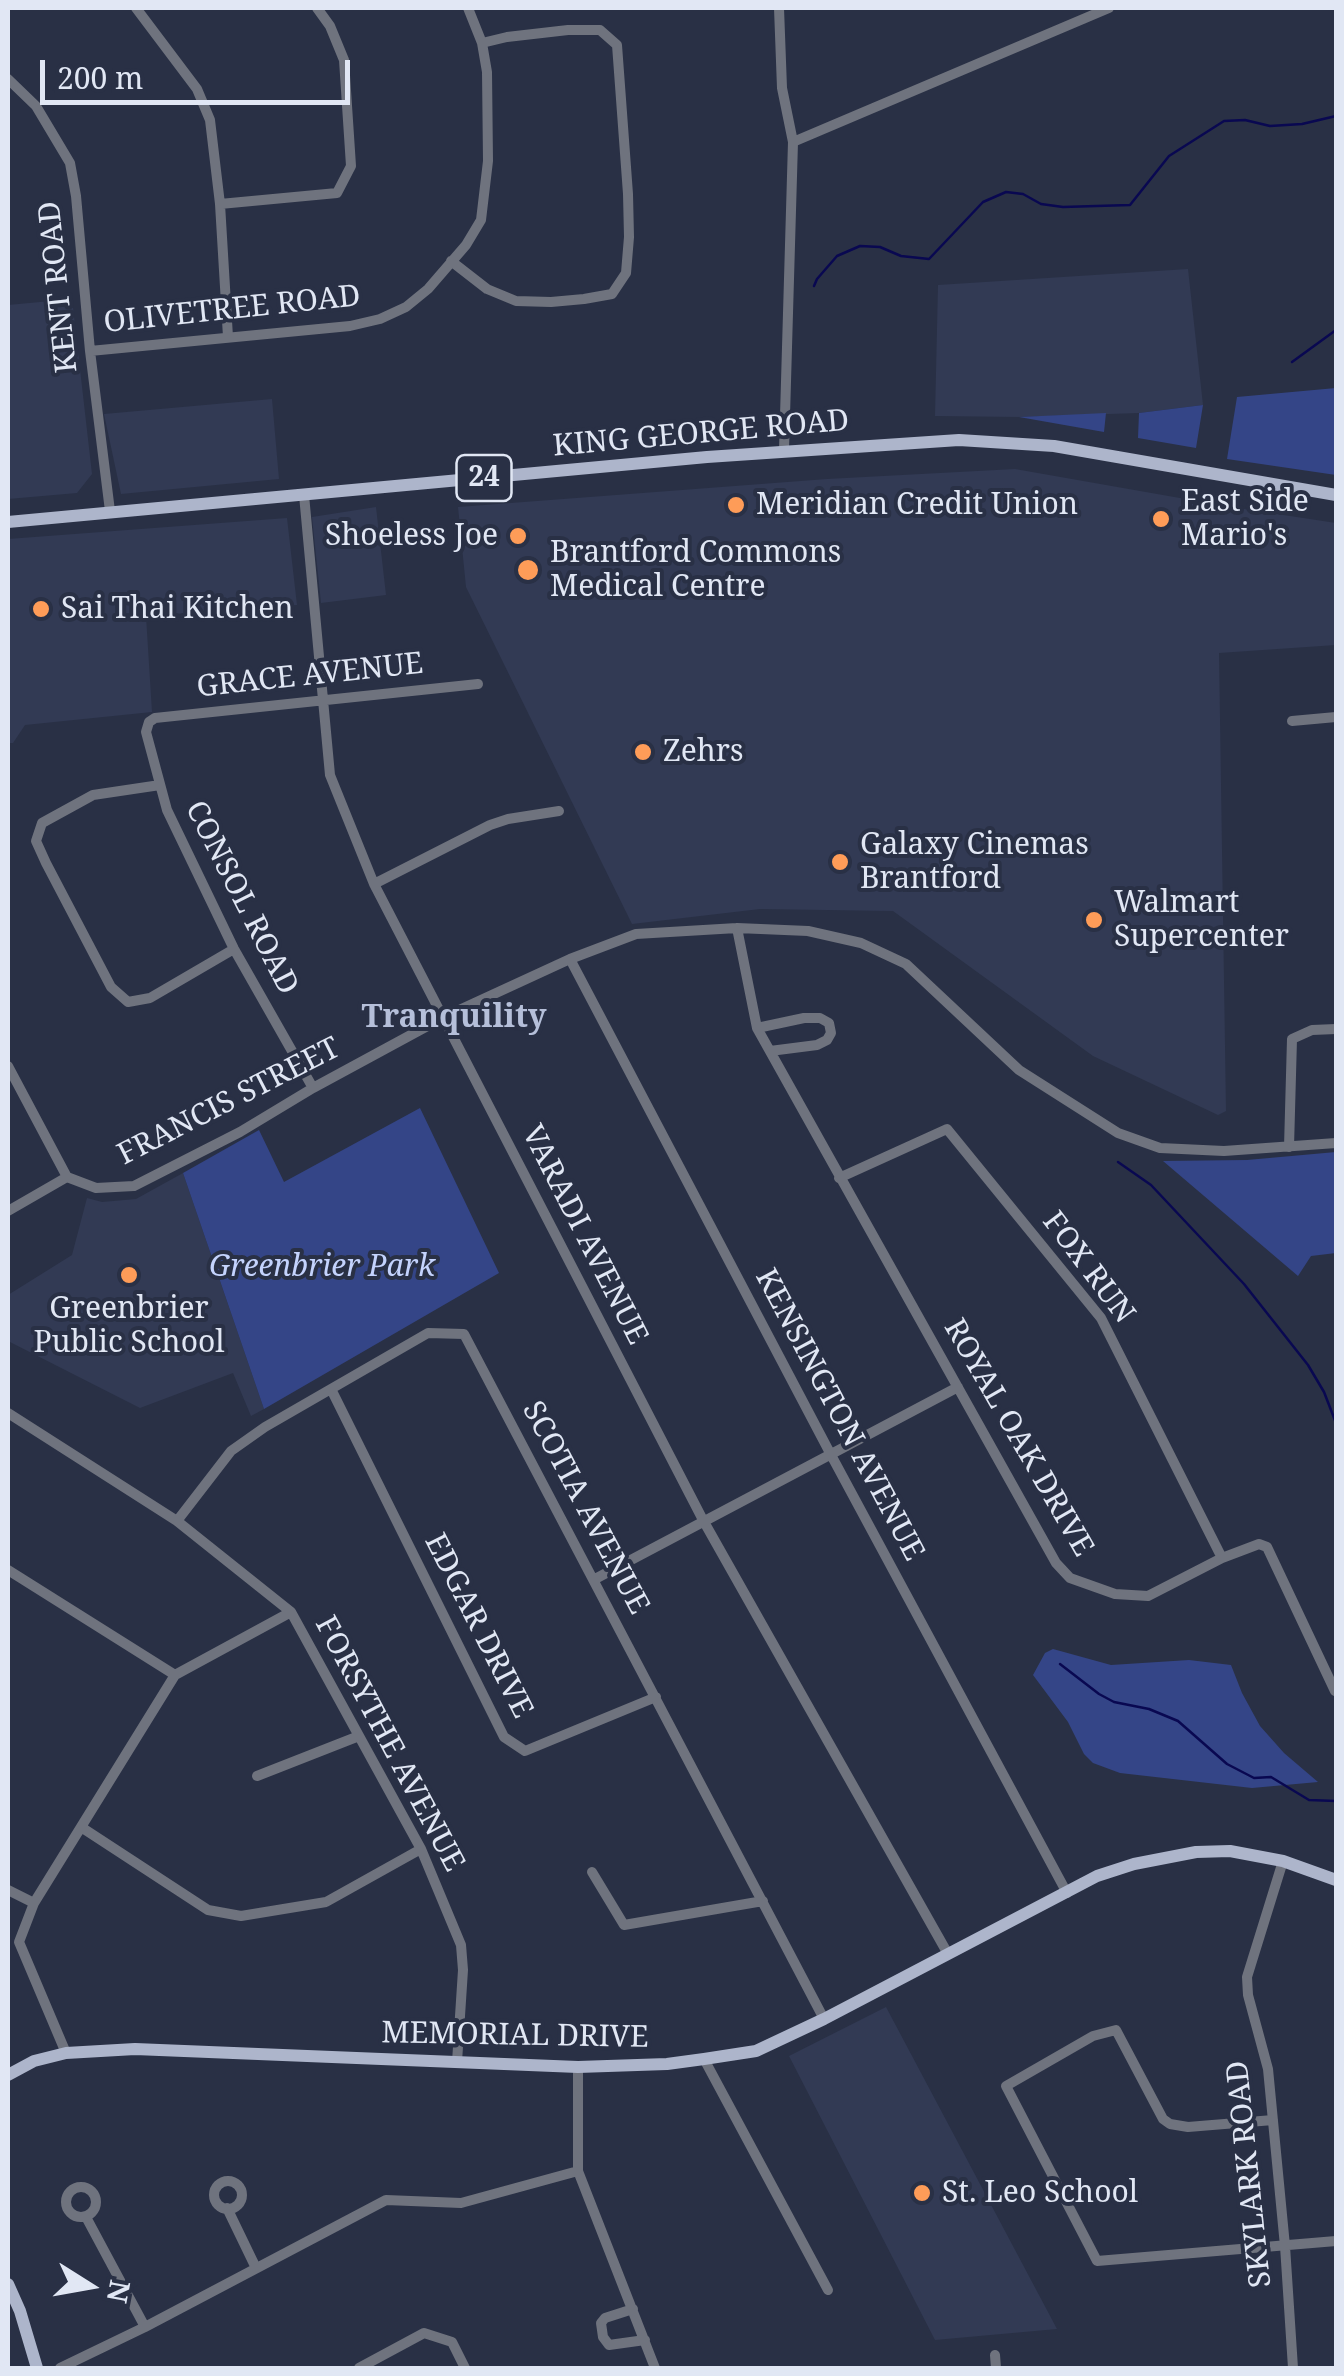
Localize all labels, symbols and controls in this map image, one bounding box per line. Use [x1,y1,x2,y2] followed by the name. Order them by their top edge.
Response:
[45,40,355,102] scale bar
[57,57,143,98] text: 200 m
[32,199,86,375] street label: KENT ROAD
[102,279,362,341] street label: OLIVETREE ROAD
[551,403,851,465] street label: KING GEORGE ROAD
[456,455,512,501] road number: 24
[1181,484,1309,554] place label: East Side Mario's
[756,487,1078,523] place label: Meridian Credit Union
[725,494,747,516] marker: Meridian Credit Union
[1150,508,1172,530] marker: East Side Mario's
[325,518,498,554] place label: Shoeless Joe
[507,525,529,547] marker: Shoeless Joe
[550,535,841,606] place label: Brantford Commons Medical Centre
[515,557,541,583] marker: Brantford Commons Medical Centre
[61,591,294,627] place label: Sai Thai Kitchen
[30,598,52,620] marker: Sai Thai Kitchen
[195,646,425,706] street label: GRACE AVENUE
[663,734,744,770] place label: Zehrs
[632,741,654,763] marker: Zehrs
[177,795,305,1001] street label: CONSOL ROAD
[860,827,1089,898] place label: Galaxy Cinemas Brantford
[829,851,851,873] marker: Galaxy Cinemas Brantford
[1114,885,1289,956] place label: Walmart Supercenter
[1083,909,1105,931] marker: Walmart Supercenter
[362,999,546,1037] district label: Tranquility
[112,1030,346,1174] street label: FRANCIS STREET
[513,1119,655,1351] street label: VARADI AVENUE
[1034,1205,1142,1331] street label: FOX RUN
[209,1249,435,1285] park label: Greenbrier Park
[747,1263,931,1567] street label: KENSINGTON AVENUE
[118,1264,140,1286] marker: Greenbrier Public School
[33,1291,225,1362] place label: Greenbrier Public School
[935,1313,1101,1563] street label: ROYAL OAK DRIVE
[514,1396,656,1620] street label: SCOTIA AVENUE
[416,1528,540,1724] street label: EDGAR DRIVE
[307,1610,471,1878] street label: FORSYTHE AVENUE
[381,2016,649,2056] street label: MEMORIAL DRIVE
[1220,2059,1280,2289] street label: SKYLARK ROAD
[942,2175,1138,2211] place label: St. Leo School
[911,2182,933,2204] marker: St. Leo School
[40,2236,140,2336] north arrow
[99,2277,140,2306] text: N

